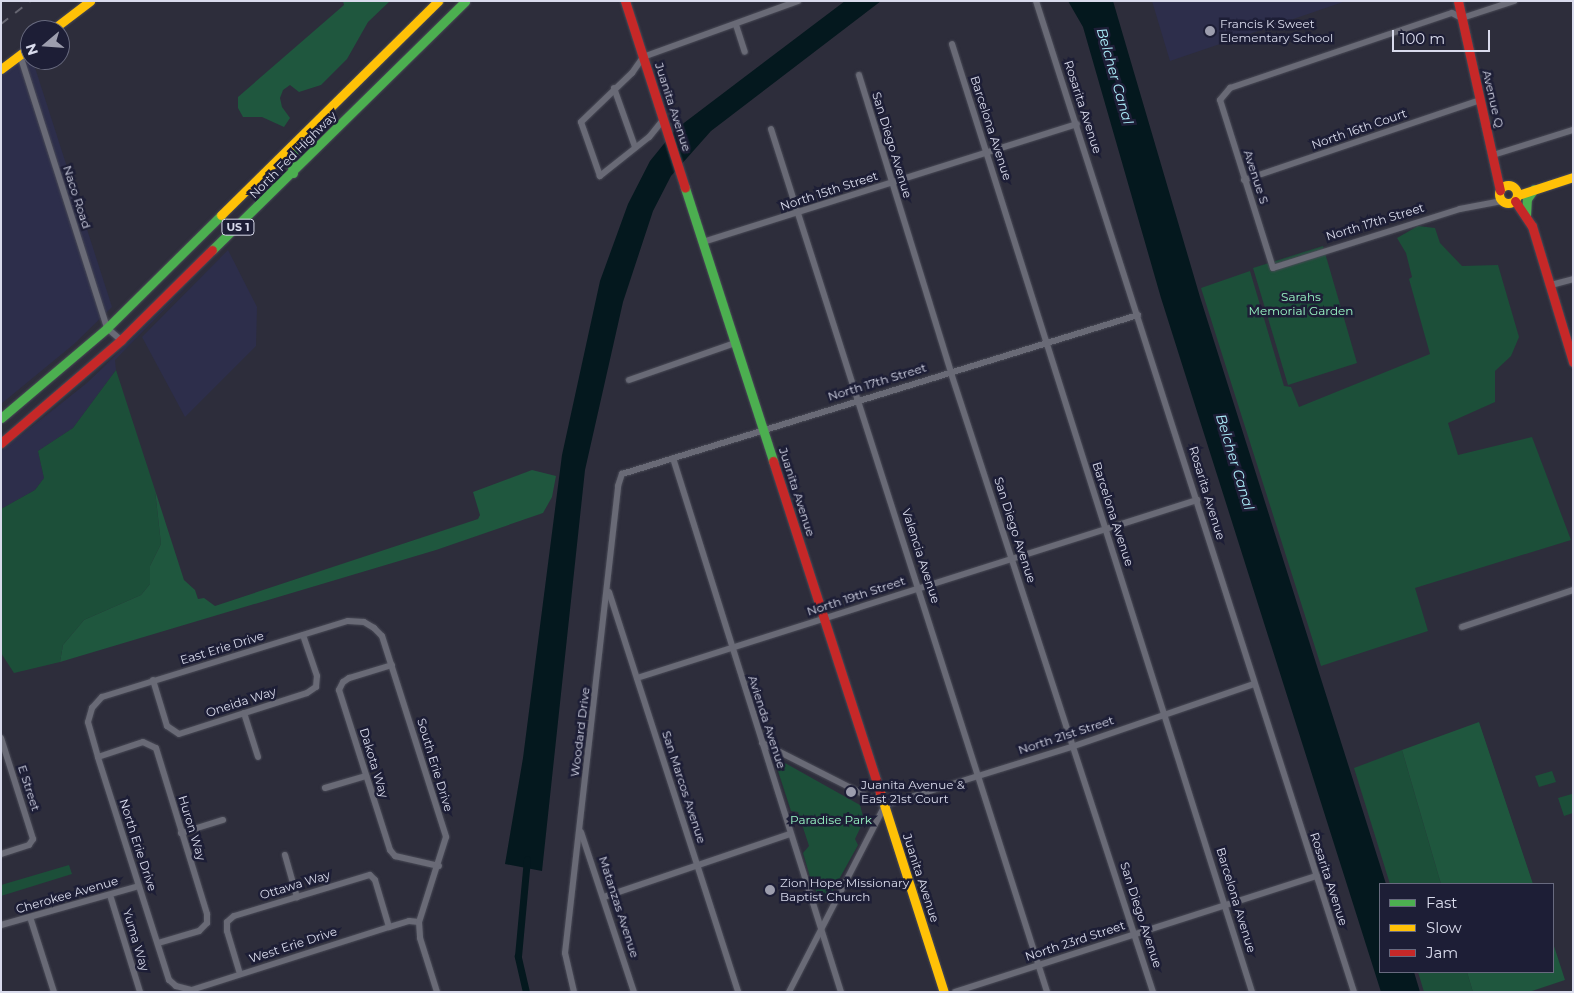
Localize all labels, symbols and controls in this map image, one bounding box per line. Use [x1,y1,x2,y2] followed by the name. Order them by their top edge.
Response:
[1220,17,1333,45] place label: Francis K Sweet Elementary School
[20,20,70,70] north arrow
[1394,20,1492,52] scale bar
[1204,25,1216,37] marker: Francis K Sweet Elementary School
[1093,26,1137,126] water label: Belcher Canal
[1400,29,1445,48] text: 100 m
[21,41,42,57] text: N
[1061,59,1105,155] street label: Rosarita Avenue
[652,61,694,153] street label: Juanita Avenue
[1479,69,1507,129] street label: Avenue Q
[967,74,1015,182] street label: Barcelona Avenue
[869,90,915,200] street label: San Diego Avenue
[1309,106,1409,152] street label: North 16th Court
[246,108,340,202] street label: North Fed Highway
[1241,148,1271,206] street label: Avenue S
[60,164,94,230] street label: Naco Road
[778,168,880,214] street label: North 15th Street
[1324,200,1426,244] street label: North 17th Street
[220,218,256,236] road number: US 1
[1249,290,1353,318] park label: Sarahs Memorial Garden
[826,360,928,404] street label: North 17th Street
[1212,412,1258,512] water label: Belcher Canal
[1186,444,1228,542] street label: Rosarita Avenue
[776,446,818,538] street label: Juanita Avenue
[1089,460,1137,568] street label: Barcelona Avenue
[991,475,1039,585] street label: San Diego Avenue
[899,507,943,605] street label: Valencia Avenue
[805,573,907,619] street label: North 19th Street
[178,628,266,668] street label: East Erie Drive
[745,674,789,770] street label: Avienda Avenue
[204,684,278,720] street label: Oneida Way
[567,686,593,778] street label: Woodard Drive
[1016,713,1116,757] street label: North 21st Street
[414,717,456,813] street label: South Erie Drive
[357,726,391,800] street label: Dakota Way
[659,729,709,845] street label: San Marcos Avenue
[15,763,43,813] street label: E Street
[861,778,965,806] place label: Juanita Avenue & East 21st Court
[845,786,857,798] marker: Juanita Avenue & East 21st Court
[175,794,209,862] street label: Huron Way
[116,797,160,893] street label: North Erie Drive
[790,813,872,827] park label: Paradise Park
[1307,831,1351,927] street label: Rosarita Avenue
[900,832,942,924] street label: Juanita Avenue
[1213,846,1259,954] street label: Barcelona Avenue
[596,854,642,960] street label: Matanzas Avenue
[1117,860,1165,970] street label: San Diego Avenue
[258,867,332,903] street label: Ottawa Way
[14,873,120,917] street label: Cherokee Avenue
[780,876,909,904] place label: Zion Hope Missionary Baptist Church
[1379,883,1554,973] legend
[764,884,776,896] marker: Zion Hope Missionary Baptist Church
[1426,893,1457,912] text: Fast
[120,907,152,973] street label: Yuma Way
[1023,918,1127,964] street label: North 23rd Street
[1426,918,1462,937] text: Slow
[247,924,339,966] street label: West Erie Drive
[1426,943,1458,962] text: Jam

